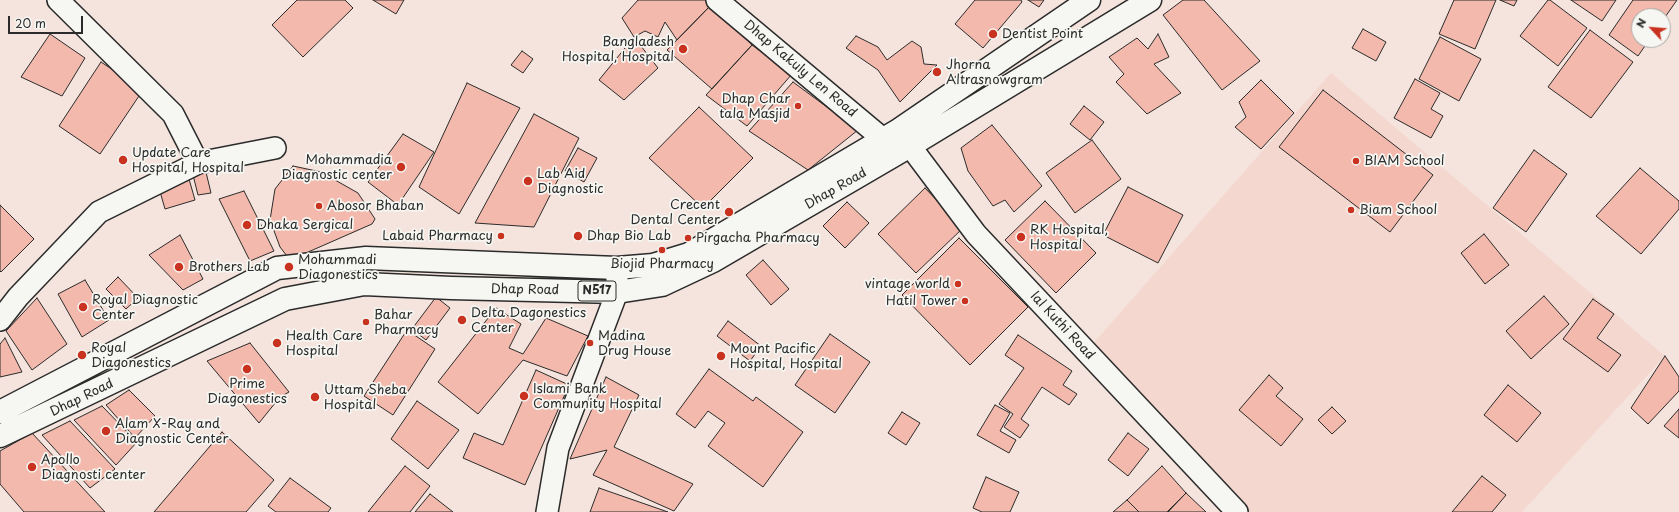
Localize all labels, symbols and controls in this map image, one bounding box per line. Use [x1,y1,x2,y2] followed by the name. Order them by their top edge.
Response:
[10,8,85,34] scale bar
[1631,8,1671,48] north arrow
[15,14,46,32] text: 20 m
[1631,15,1650,31] text: N
[740,17,860,121] street label: Dhap Kakuly Len Road
[1002,26,1083,42] place label: Dentist Point
[987,28,999,40] marker: Dentist Point
[562,34,674,65] place label: Bangladesh Hospital, Hospital
[677,43,689,55] marker: Bangladesh Hospital, Hospital
[946,57,1043,88] place label: Jhorna Altrasnowgram
[931,66,943,78] marker: Jhorna Altrasnowgram
[719,91,790,122] place label: Dhap Char tala Masjid
[793,101,803,111] marker: Dhap Char tala Masjid
[132,145,244,176] place label: Update Care Hospital, Hospital
[281,152,392,183] place label: Mohammadia Diagnostic center
[1364,153,1445,169] place label: BIAM School
[117,154,129,166] marker: Update Care Hospital, Hospital
[1351,156,1361,166] marker: BIAM School
[395,161,407,173] marker: Mohammadia Diagnostic center
[802,165,870,213] street label: Dhap Road
[537,166,603,197] place label: Lab Aid Diagnostic
[522,175,534,187] marker: Lab Aid Diagnostic
[631,197,720,228] place label: Crecent Dental Center
[327,198,424,214] place label: Abosor Bhaban
[314,201,324,211] marker: Abosor Bhaban
[1359,202,1437,218] place label: Biam School
[1346,205,1356,215] marker: Biam School
[723,206,735,218] marker: Crecent Dental Center
[256,217,353,233] place label: Dhaka Sergical
[241,219,253,231] marker: Dhaka Sergical
[1030,222,1108,253] place label: RK Hospital, Hospital
[382,228,493,244] place label: Labaid Pharmacy
[587,228,671,244] place label: Dhap Bio Lab
[572,230,584,242] marker: Dhap Bio Lab
[696,230,820,246] place label: Pirgacha Pharmacy
[496,231,506,241] marker: Labaid Pharmacy
[1015,231,1027,243] marker: RK Hospital, Hospital
[683,233,693,243] marker: Pirgacha Pharmacy
[657,245,667,255] marker: Biojid Pharmacy
[298,252,378,283] place label: Mohammadi Diagonestics
[610,256,714,272] place label: Biojid Pharmacy
[188,259,270,275] place label: Brothers Lab
[173,261,185,273] marker: Brothers Lab
[283,261,295,273] marker: Mohammadi Diagonestics
[865,276,950,292] place label: vintage world
[953,279,963,289] marker: vintage world
[578,281,616,301] road number: N517
[491,282,559,298] street label: Dhap Road
[1027,289,1097,363] street label: lal Kuthi Road
[92,292,198,323] place label: Royal Diagnostic Center
[886,293,957,309] place label: Hatil Tower
[960,296,970,306] marker: Hatil Tower
[77,301,89,313] marker: Royal Diagnostic Center
[471,305,586,336] place label: Delta Dagonestics Center
[374,307,439,338] place label: Bahar Pharmacy
[456,314,468,326] marker: Delta Dagonestics Center
[361,317,371,327] marker: Bahar Pharmacy
[286,328,363,359] place label: Health Care Hospital
[598,328,671,359] place label: Madina Drug House
[271,337,283,349] marker: Health Care Hospital
[585,338,595,348] marker: Madina Drug House
[91,340,171,371] place label: Royal Diagonestics
[730,341,842,372] place label: Mount Pacific Hospital, Hospital
[76,349,88,361] marker: Royal Diagonestics
[715,350,727,362] marker: Mount Pacific Hospital, Hospital
[241,363,253,375] marker: Prime Diagonestics
[48,376,116,420] street label: Dhap Road
[207,376,287,407] place label: Prime Diagonestics
[533,381,662,412] place label: Islami Bank Community Hospital
[324,382,407,413] place label: Uttam Sheba Hospital
[518,390,530,402] marker: Islami Bank Community Hospital
[309,391,321,403] marker: Uttam Sheba Hospital
[115,416,229,447] place label: Alam X-Ray and Diagnostic Center
[100,425,112,437] marker: Alam X-Ray and Diagnostic Center
[41,452,146,483] place label: Apollo Diagnosti center
[26,461,38,473] marker: Apollo Diagnosti center

